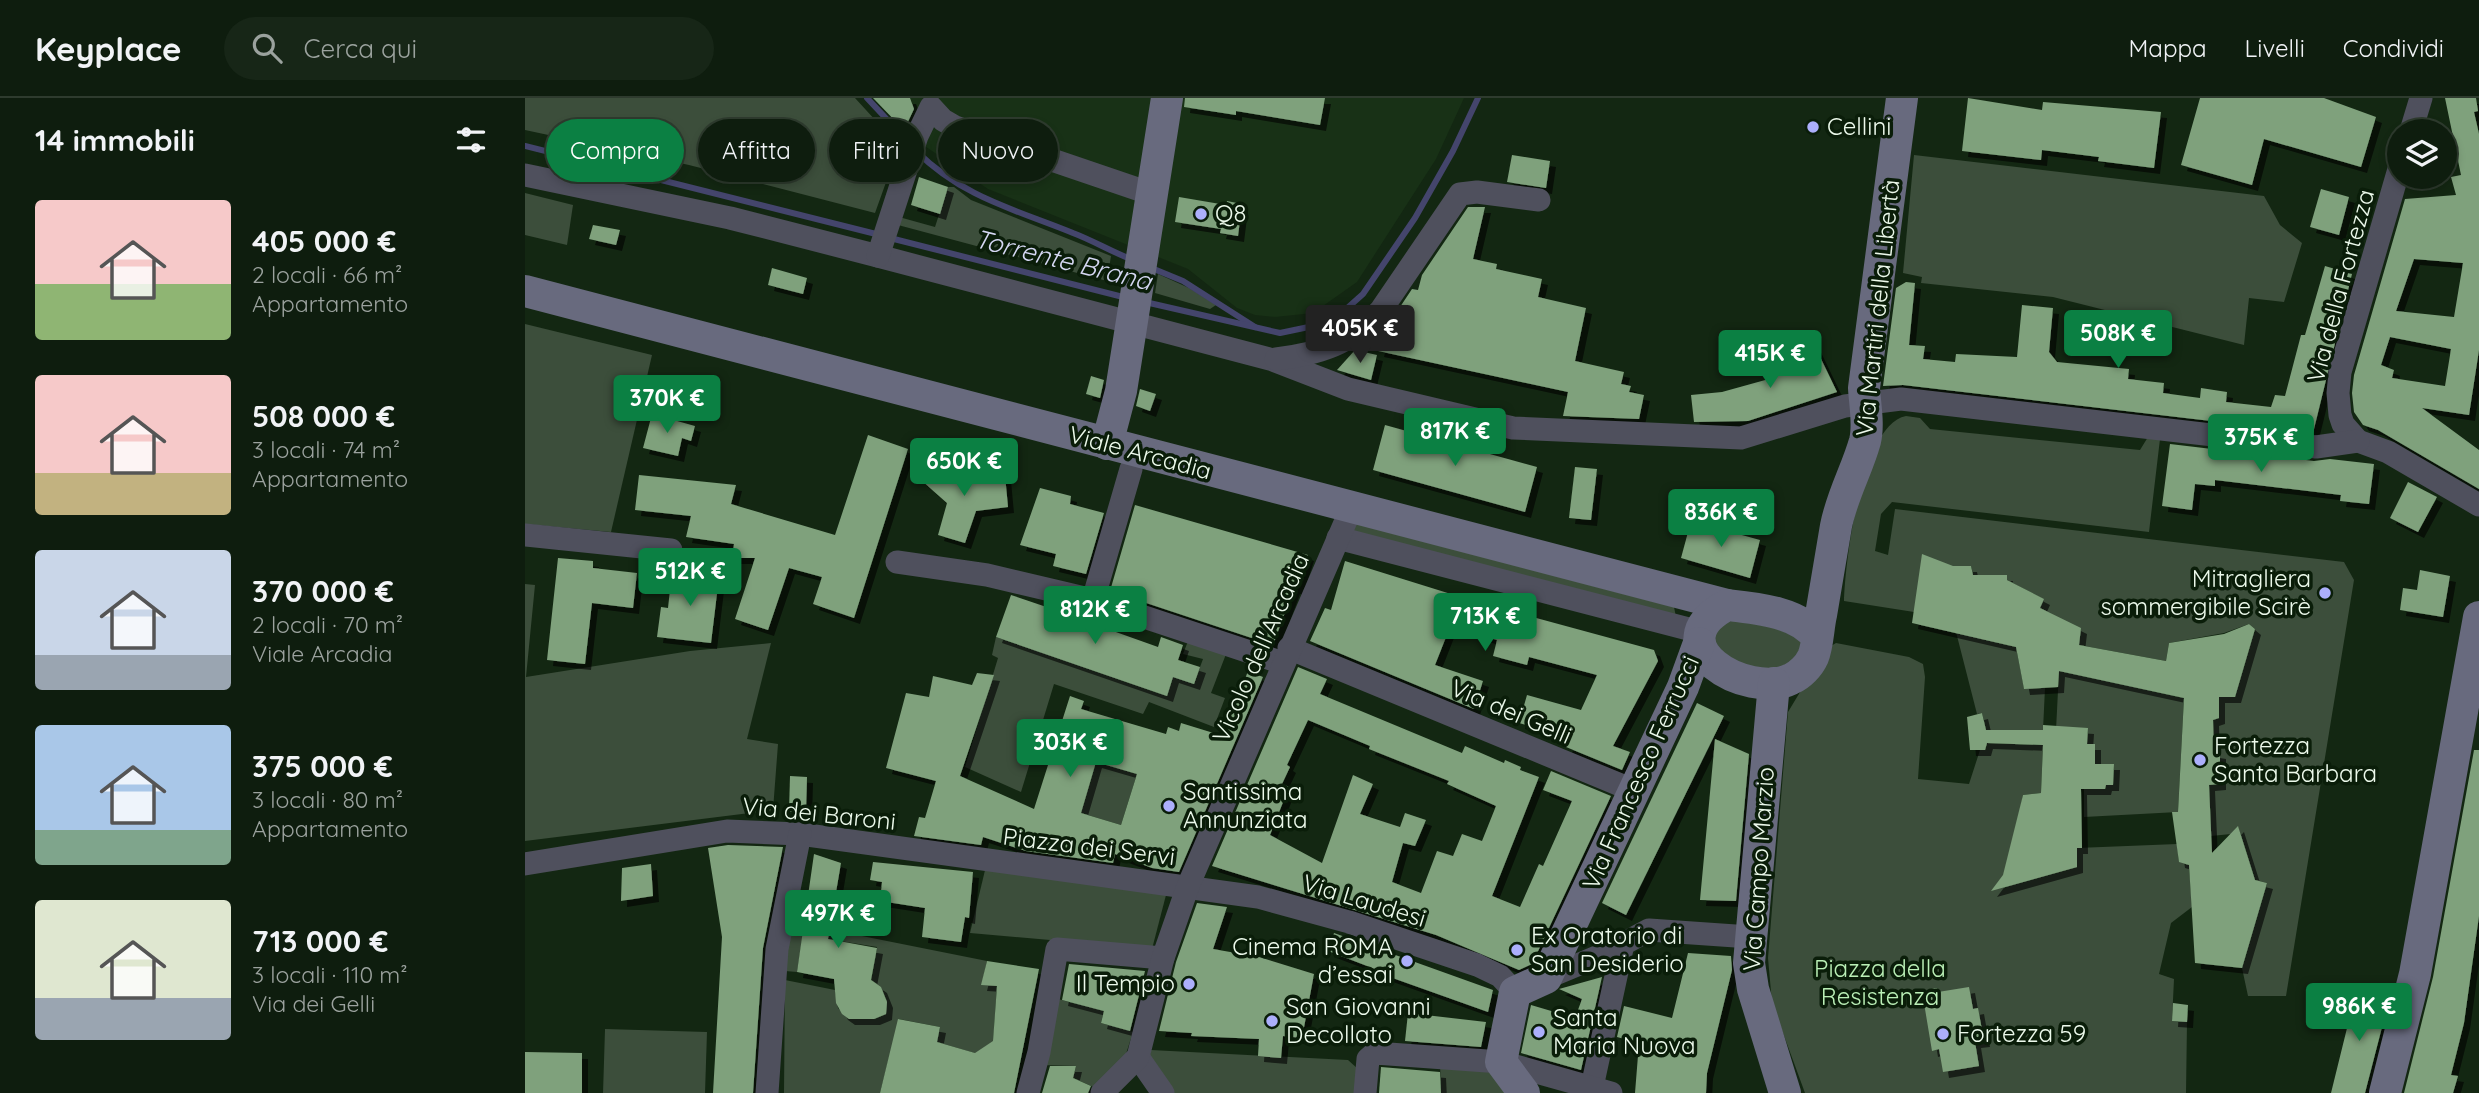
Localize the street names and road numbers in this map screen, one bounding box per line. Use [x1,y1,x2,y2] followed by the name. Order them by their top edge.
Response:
[1849,178,1905,438] street label: Via Martiri della Libertà
[2300,186,2380,385] street label: Via della Fortezza
[1066,419,1215,485] street label: Viale Arcadia
[1205,549,1315,747] street label: Vicolo dell'Arcadia
[1575,651,1705,894] street label: Via Francesco Ferrucci
[1446,672,1576,750] street label: Via dei Gelli
[1736,766,1780,972] street label: Via Campo Marzio
[741,790,897,836] street label: Via dei Baroni
[1001,821,1177,871] street label: Piazza dei Servi
[1299,867,1430,933] street label: Via Laudesi

